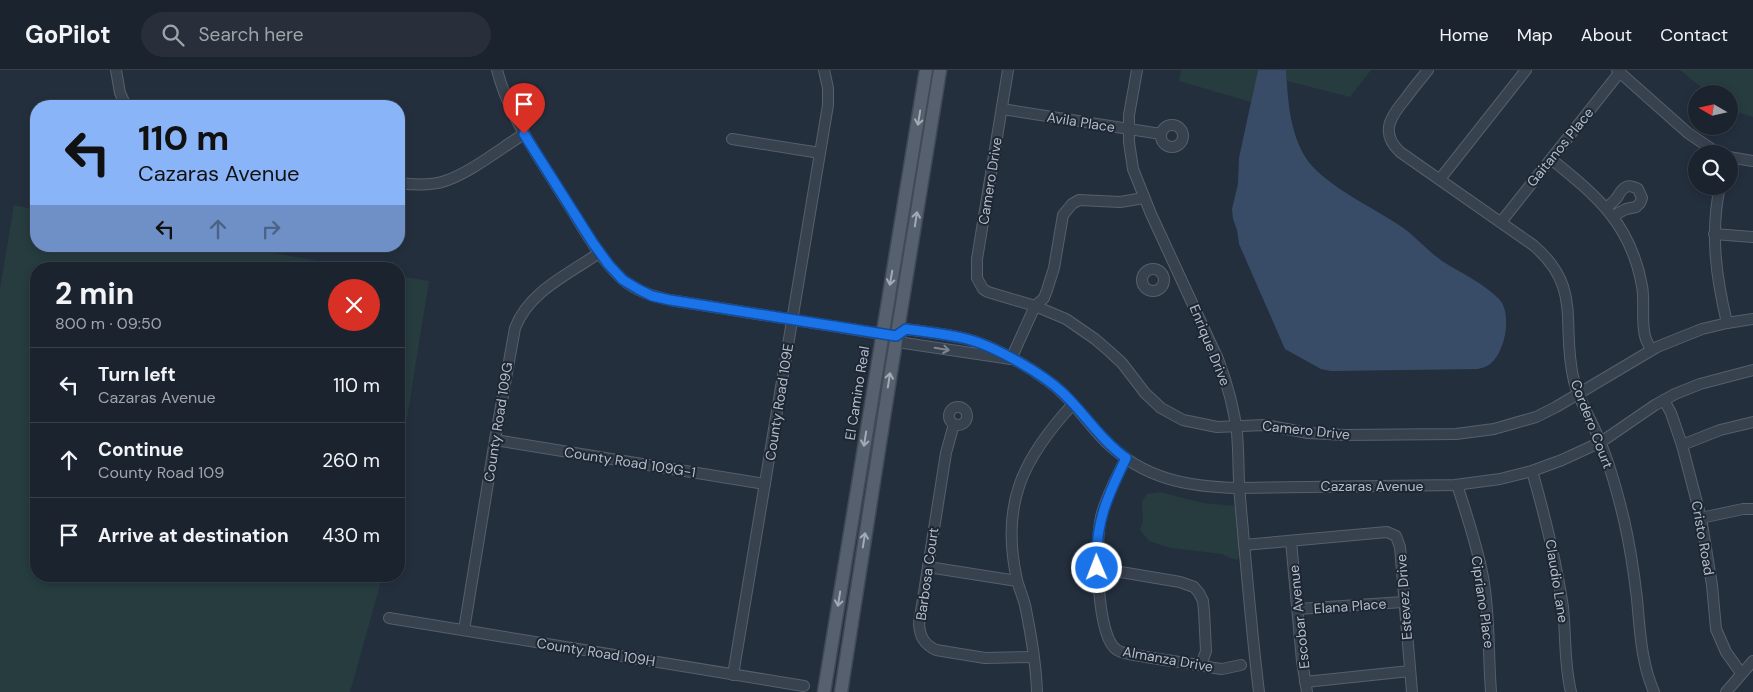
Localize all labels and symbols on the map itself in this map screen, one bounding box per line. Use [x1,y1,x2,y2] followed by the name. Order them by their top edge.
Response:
[503,83,545,134] pin
[1688,85,1738,135] north arrow
[1523,104,1597,190] street label: Gaitanos Place
[1046,108,1116,136] street label: Avila Place
[913,110,923,126] one-way arrow
[974,136,1006,226] street label: Camero Drive
[911,212,921,228] one-way arrow
[886,270,896,286] one-way arrow
[1186,302,1234,388] street label: Enrique Drive
[761,342,797,462] street label: County Road 109E
[934,344,950,354] one-way arrow
[841,345,873,441] street label: El Camino Real
[480,361,516,483] street label: County Road 109G
[885,372,895,388] one-way arrow
[1567,377,1617,471] street label: Cordero Court
[1261,416,1351,444] street label: Camero Drive
[860,430,870,446] one-way arrow
[563,443,697,481] street label: County Road 109G-1
[1321,477,1423,495] street label: Cazaras Avenue
[1688,499,1718,577] street label: Cristo Road
[912,526,942,622] street label: Barbosa Court
[860,532,870,548] one-way arrow
[1542,538,1572,624] street label: Claudio Lane
[1070,541,1122,593] position arrow
[1392,554,1416,640] street label: Estevez Drive
[1468,555,1498,649] street label: Cipriano Place
[1285,564,1313,670] street label: Escobar Avenue
[834,591,844,607] one-way arrow
[1313,594,1387,618] street label: Elana Place
[535,634,657,670] street label: County Road 109H
[1121,642,1215,676] street label: Almanza Drive

